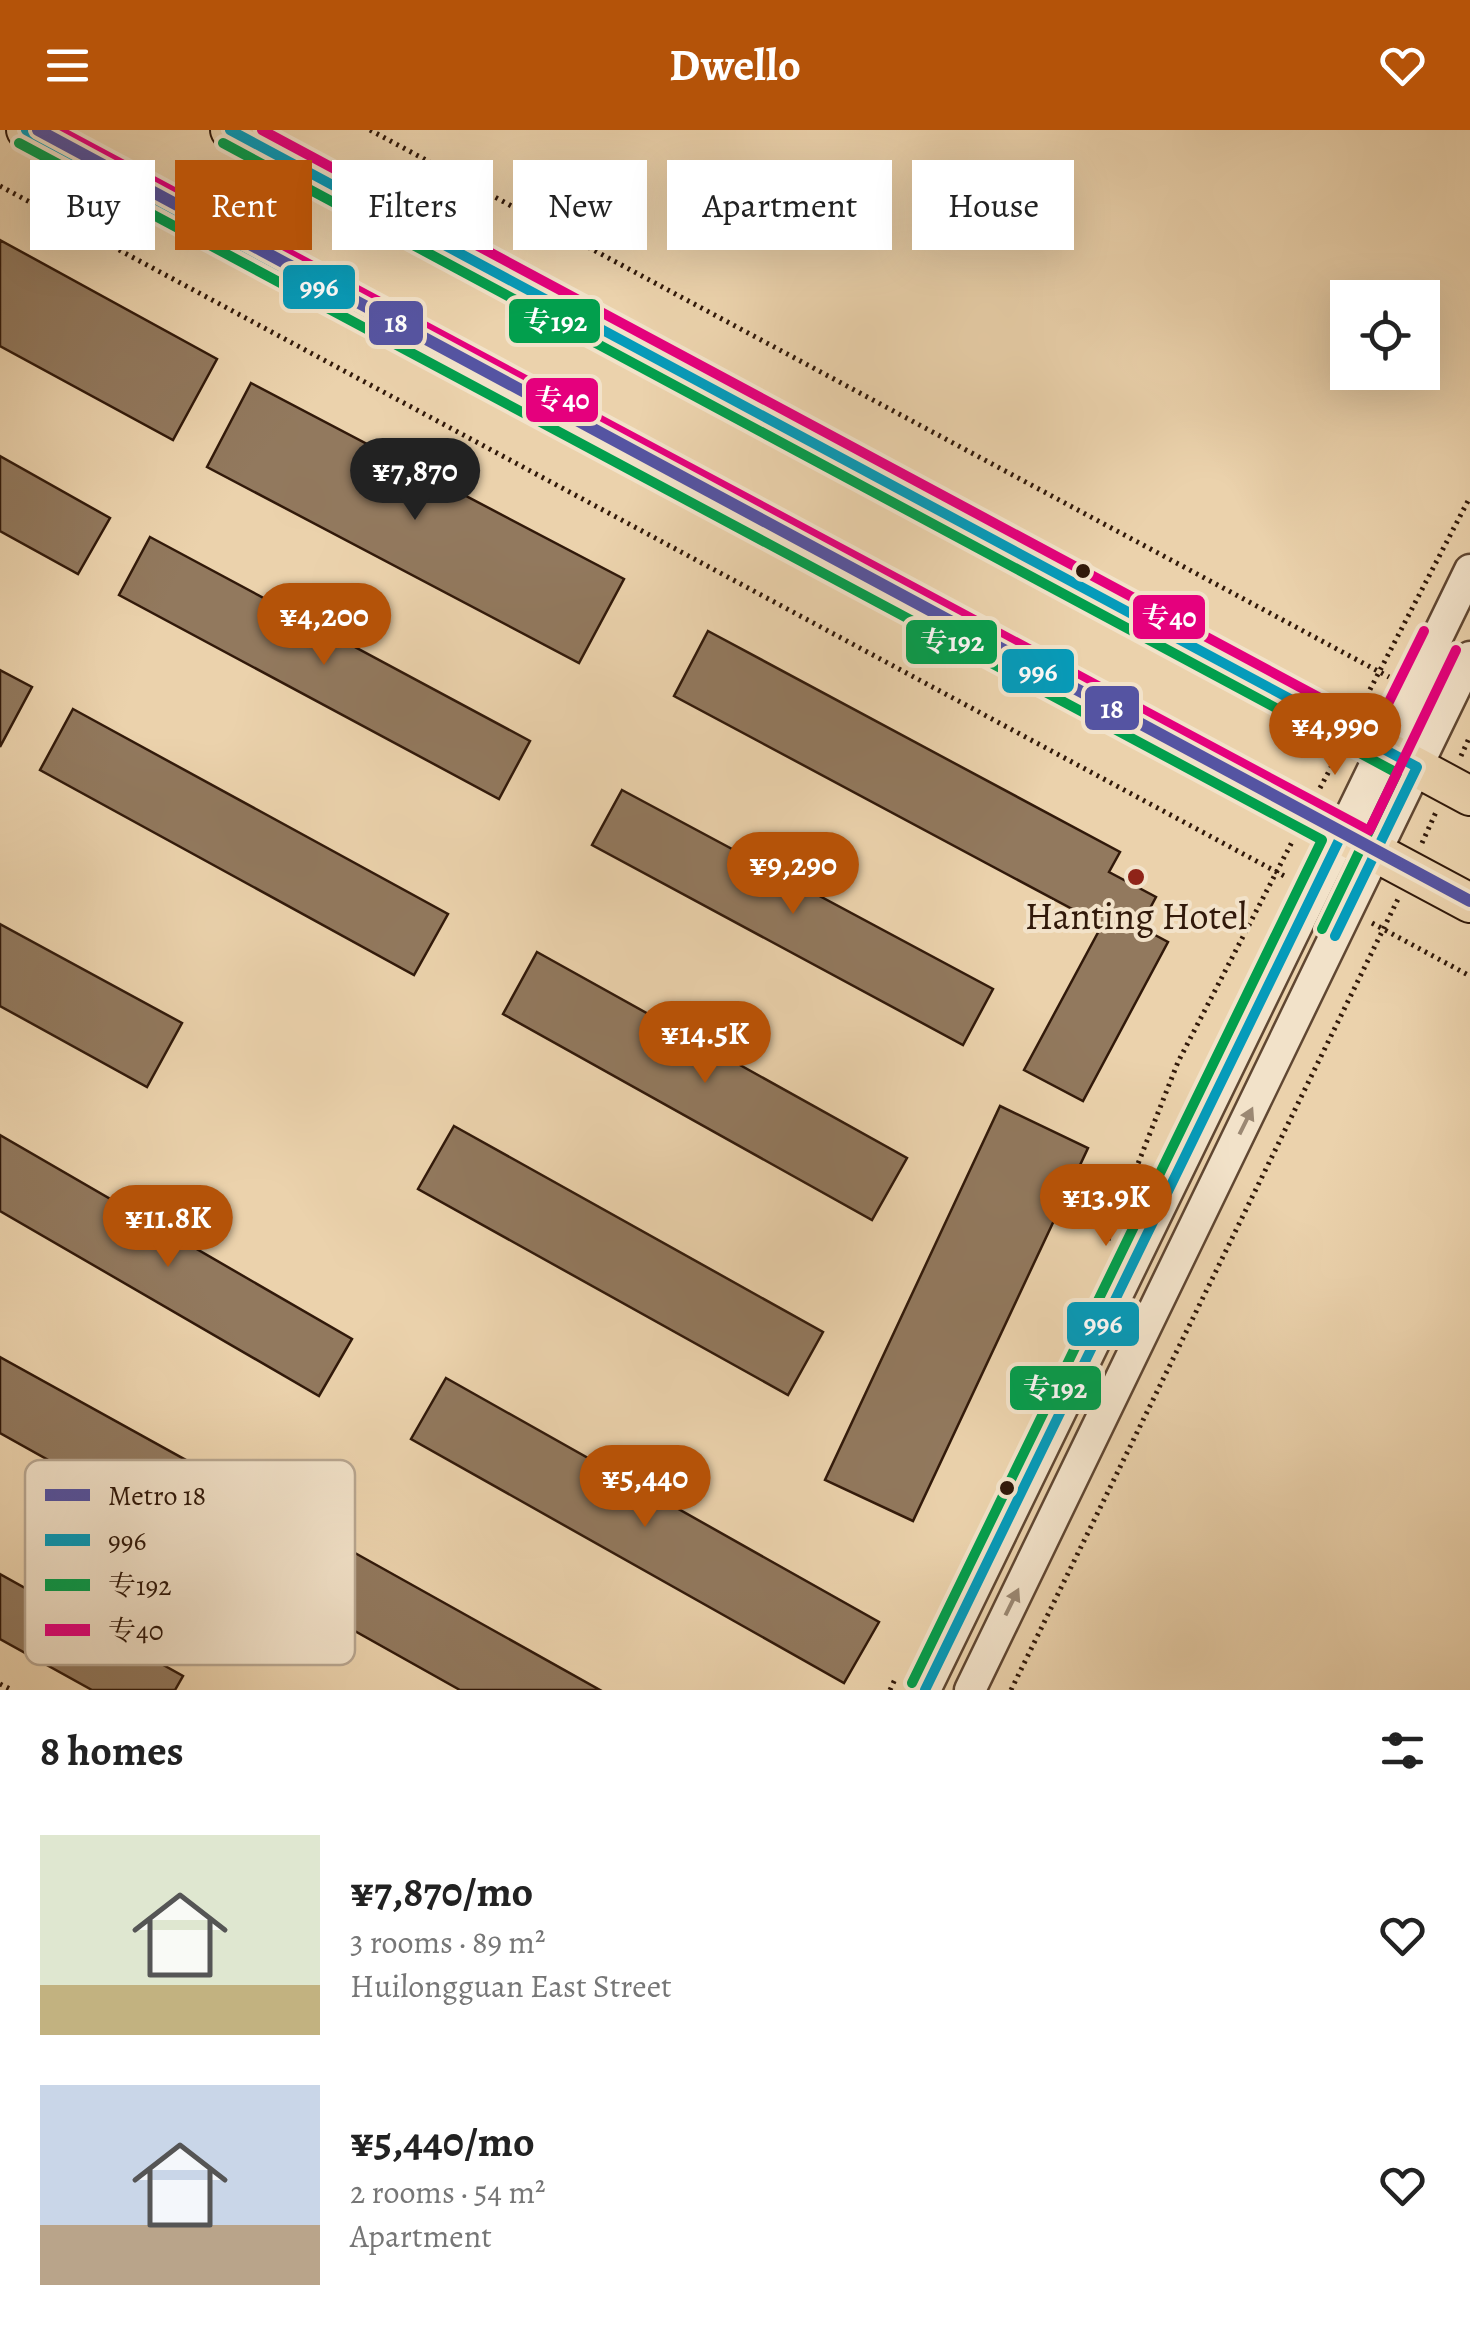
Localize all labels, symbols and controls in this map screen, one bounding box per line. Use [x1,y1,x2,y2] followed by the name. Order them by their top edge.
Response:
[669,34,801,96] text: Dwello
[40,38,95,93] icon: menu
[1375,38,1430,93] icon: heart
[30,160,155,250] chip: Buy
[175,160,312,250] chip: Rent
[332,160,493,250] chip: Filters
[513,160,647,250] chip: New
[667,160,892,250] chip: Apartment
[912,160,1074,250] chip: House
[281,263,357,311] line badge: 996
[299,268,339,306] text: 996
[1330,280,1440,390] map controls
[1330,280,1440,390] button: locate
[507,297,602,345] line badge: 专192
[367,299,425,347] line badge: 18
[523,303,588,341] text: 专192
[384,304,408,342] text: 18
[524,376,600,424] line badge: 专40
[534,381,590,419] text: 专40
[334,438,496,523] pin: ¥7,870
[372,448,458,492] text: ¥7,870
[1073,561,1093,581] unlabelled marker
[243,583,405,668] pin: ¥4,200
[279,593,369,637] text: ¥4,200
[1131,593,1207,641] line badge: 专40
[1141,599,1197,637] text: 专40
[904,618,999,666] line badge: 专192
[920,623,985,661] text: 专192
[1000,647,1076,695] line badge: 996
[1018,653,1058,691] text: 996
[1083,684,1141,732] line badge: 18
[1100,690,1124,728] text: 18
[1254,693,1416,778] pin: ¥4,990
[1291,703,1379,747] text: ¥4,990
[712,832,874,917] pin: ¥9,290
[749,842,837,886] text: ¥9,290
[1125,866,1147,888] marker: Hanting Hotel
[1025,890,1247,942] place label: Hanting Hotel
[624,1001,786,1086] pin: ¥14.5K
[661,1011,749,1055] text: ¥14.5K
[1237,1106,1254,1135] one-way arrow
[1025,1164,1187,1249] pin: ¥13.9K
[1062,1174,1150,1218] text: ¥13.9K
[87,1185,249,1270] pin: ¥11.8K
[125,1195,211,1239] text: ¥11.8K
[1065,1300,1141,1348] line badge: 996
[1083,1305,1123,1343] text: 996
[1008,1364,1103,1412] line badge: 专192
[1023,1370,1088,1408] text: 专192
[564,1445,726,1530] pin: ¥5,440
[602,1455,688,1499] text: ¥5,440
[25,1460,355,1665] legend
[108,1477,206,1515] text: Metro 18
[997,1478,1017,1498] unlabelled marker
[108,1522,146,1560] text: 996
[108,1567,172,1605] text: 专192
[1004,1587,1021,1616] one-way arrow
[108,1612,164,1650] text: 专40
[40,1722,184,1779] text: 8 homes
[1375,1723,1430,1778] icon: filters
[350,1863,533,1920] text: ¥7,870/mo
[120,1875,240,1995] icon: home
[1375,1908,1430,1963] icon: heart
[350,1920,546,1964] text: 3 rooms · 89 m²
[350,1964,672,2008] text: Huilongguan East Street
[350,2113,535,2170] text: ¥5,440/mo
[120,2125,240,2245] icon: home
[1375,2158,1430,2213] icon: heart
[350,2170,546,2214] text: 2 rooms · 54 m²
[350,2214,492,2258] text: Apartment

